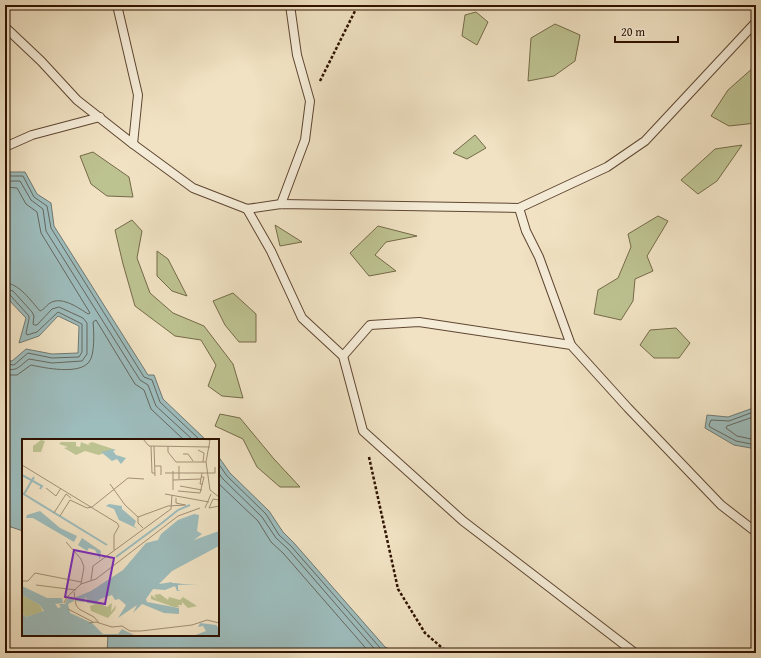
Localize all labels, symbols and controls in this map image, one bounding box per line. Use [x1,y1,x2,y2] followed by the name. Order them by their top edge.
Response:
[615,18,678,44] scale bar
[621,23,645,40] text: 20 m
[22,439,219,636] inset map

